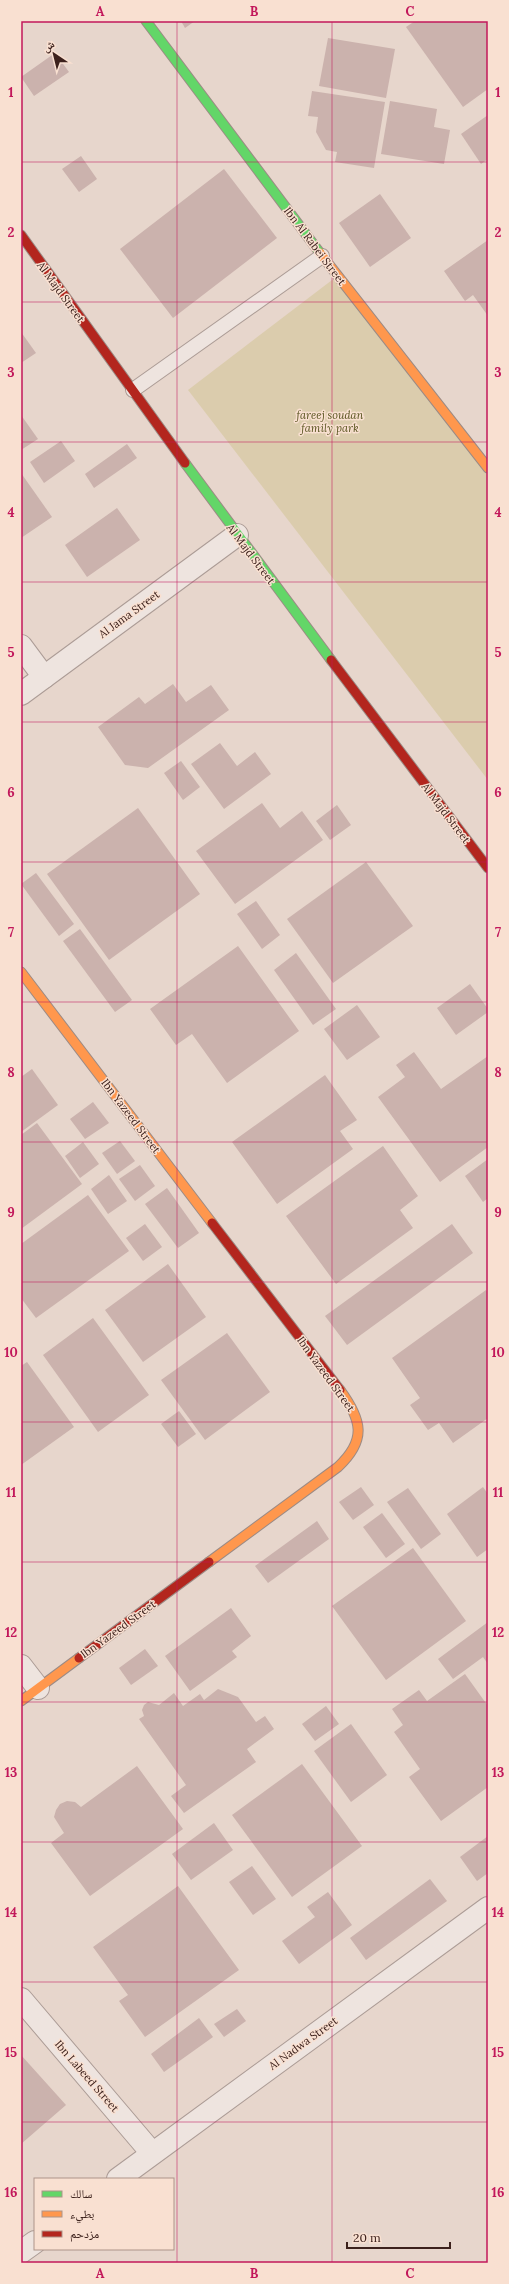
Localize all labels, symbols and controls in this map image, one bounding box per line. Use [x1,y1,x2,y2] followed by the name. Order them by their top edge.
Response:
[96,3,105,20] text: A
[250,3,259,20] text: B
[406,3,415,20] text: C
[34,34,74,74] north arrow
[39,37,58,56] text: ش
[8,84,14,101] text: 1
[495,84,501,101] text: 1
[281,204,349,289] street label: Ibn Al Rabei Street
[8,224,15,241] text: 2
[495,224,502,241] text: 2
[34,258,88,326] street label: Al Majd Street
[7,364,15,381] text: 3
[494,364,502,381] text: 3
[295,408,364,435] park label: fareej soudan family park
[7,504,15,521] text: 4
[494,504,502,521] text: 4
[223,520,279,588] street label: Al Majd Street
[95,587,163,641] street label: Al Jama Street
[7,644,15,661] text: 5
[494,644,502,661] text: 5
[418,779,474,847] street label: Al Majd Street
[7,784,15,801] text: 6
[494,784,502,801] text: 6
[8,924,14,941] text: 7
[495,924,501,941] text: 7
[7,1064,15,1081] text: 8
[494,1064,502,1081] text: 8
[98,1076,164,1157] street label: Ibn Yazeed Street
[7,1204,15,1221] text: 9
[494,1204,502,1221] text: 9
[294,1334,358,1415] street label: Ibn Yazeed Street
[4,1344,18,1361] text: 10
[491,1344,505,1361] text: 10
[6,1484,16,1501] text: 11
[493,1484,503,1501] text: 11
[78,1597,159,1661] street label: Ibn Yazeed Street
[5,1624,17,1641] text: 12
[492,1624,504,1641] text: 12
[5,1764,17,1781] text: 13
[492,1764,504,1781] text: 13
[5,1904,17,1921] text: 14
[492,1904,504,1921] text: 14
[265,2013,341,2073] street label: Al Nadwa Street
[52,2037,123,2115] street label: Ibn Labeed Street
[5,2044,17,2061] text: 15
[492,2044,504,2061] text: 15
[34,2178,174,2250] legend
[5,2184,17,2201] text: 16
[492,2184,504,2201] text: 16
[70,2186,92,2201] text: سالك
[70,2206,94,2224] text: بطيء
[347,2224,450,2250] scale bar
[70,2226,99,2242] text: مزدحم
[353,2230,381,2245] text: 20 m
[96,2265,105,2282] text: A
[250,2265,259,2282] text: B
[406,2265,415,2282] text: C

